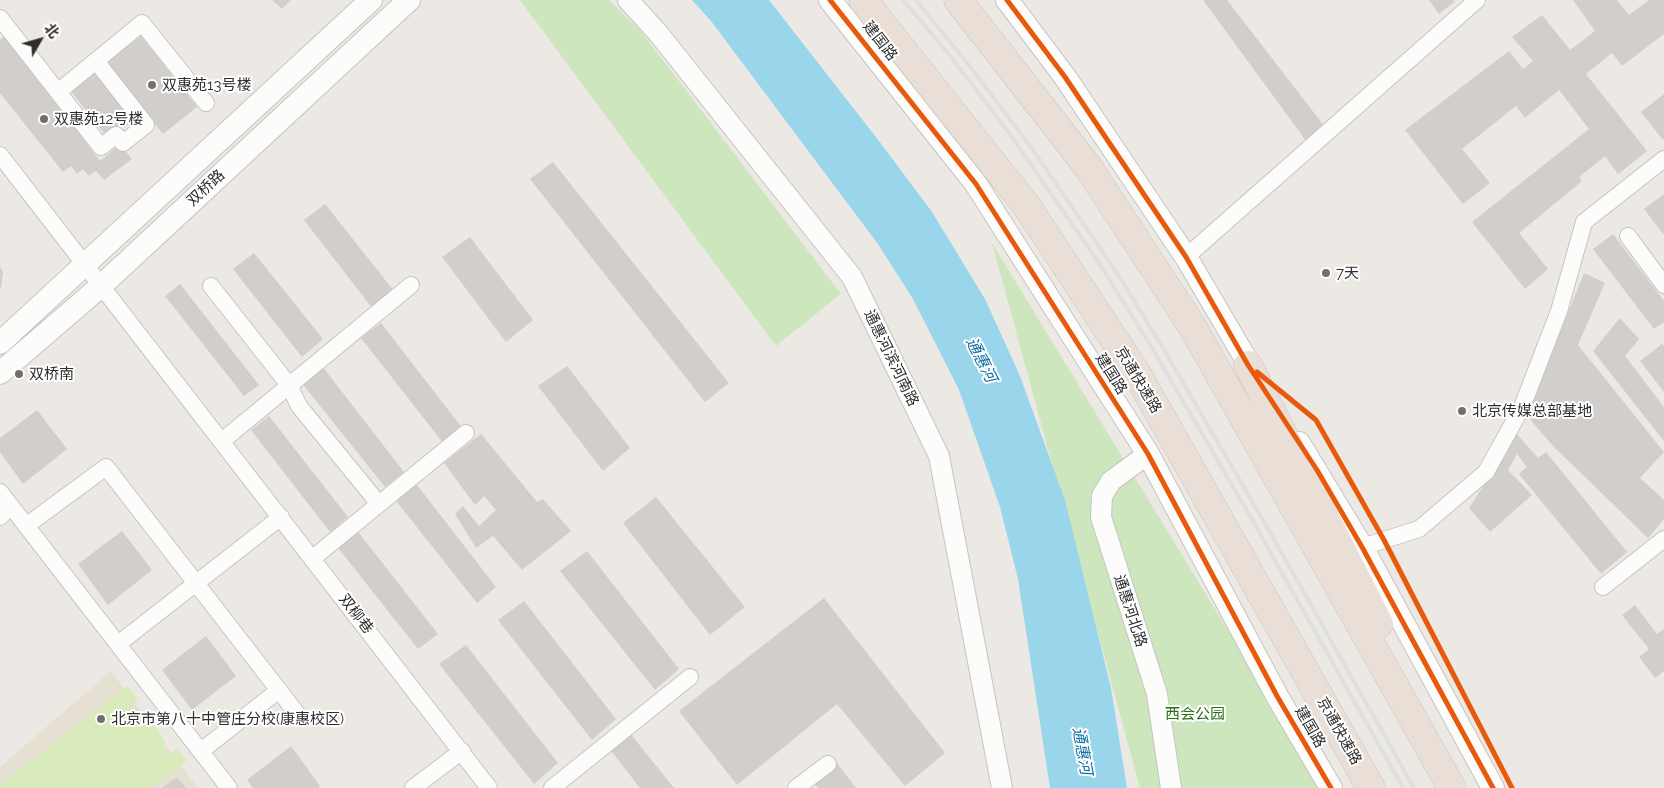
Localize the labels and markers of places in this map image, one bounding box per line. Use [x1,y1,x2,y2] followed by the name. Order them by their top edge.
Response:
[162,76,251,94] place label: 双惠苑13号楼
[146,79,158,91] marker: 双惠苑13号楼
[54,110,143,128] place label: 双惠苑12号楼
[38,113,50,125] marker: 双惠苑12号楼
[1336,264,1359,282] place label: 7天
[1320,267,1332,279] marker: 7天
[29,365,74,383] place label: 双桥南
[13,368,25,380] marker: 双桥南
[1472,402,1592,420] place label: 北京传媒总部基地
[1456,405,1468,417] marker: 北京传媒总部基地
[111,710,344,728] place label: 北京市第八十中管庄分校(康惠校区)
[95,713,107,725] marker: 北京市第八十中管庄分校(康惠校区)

